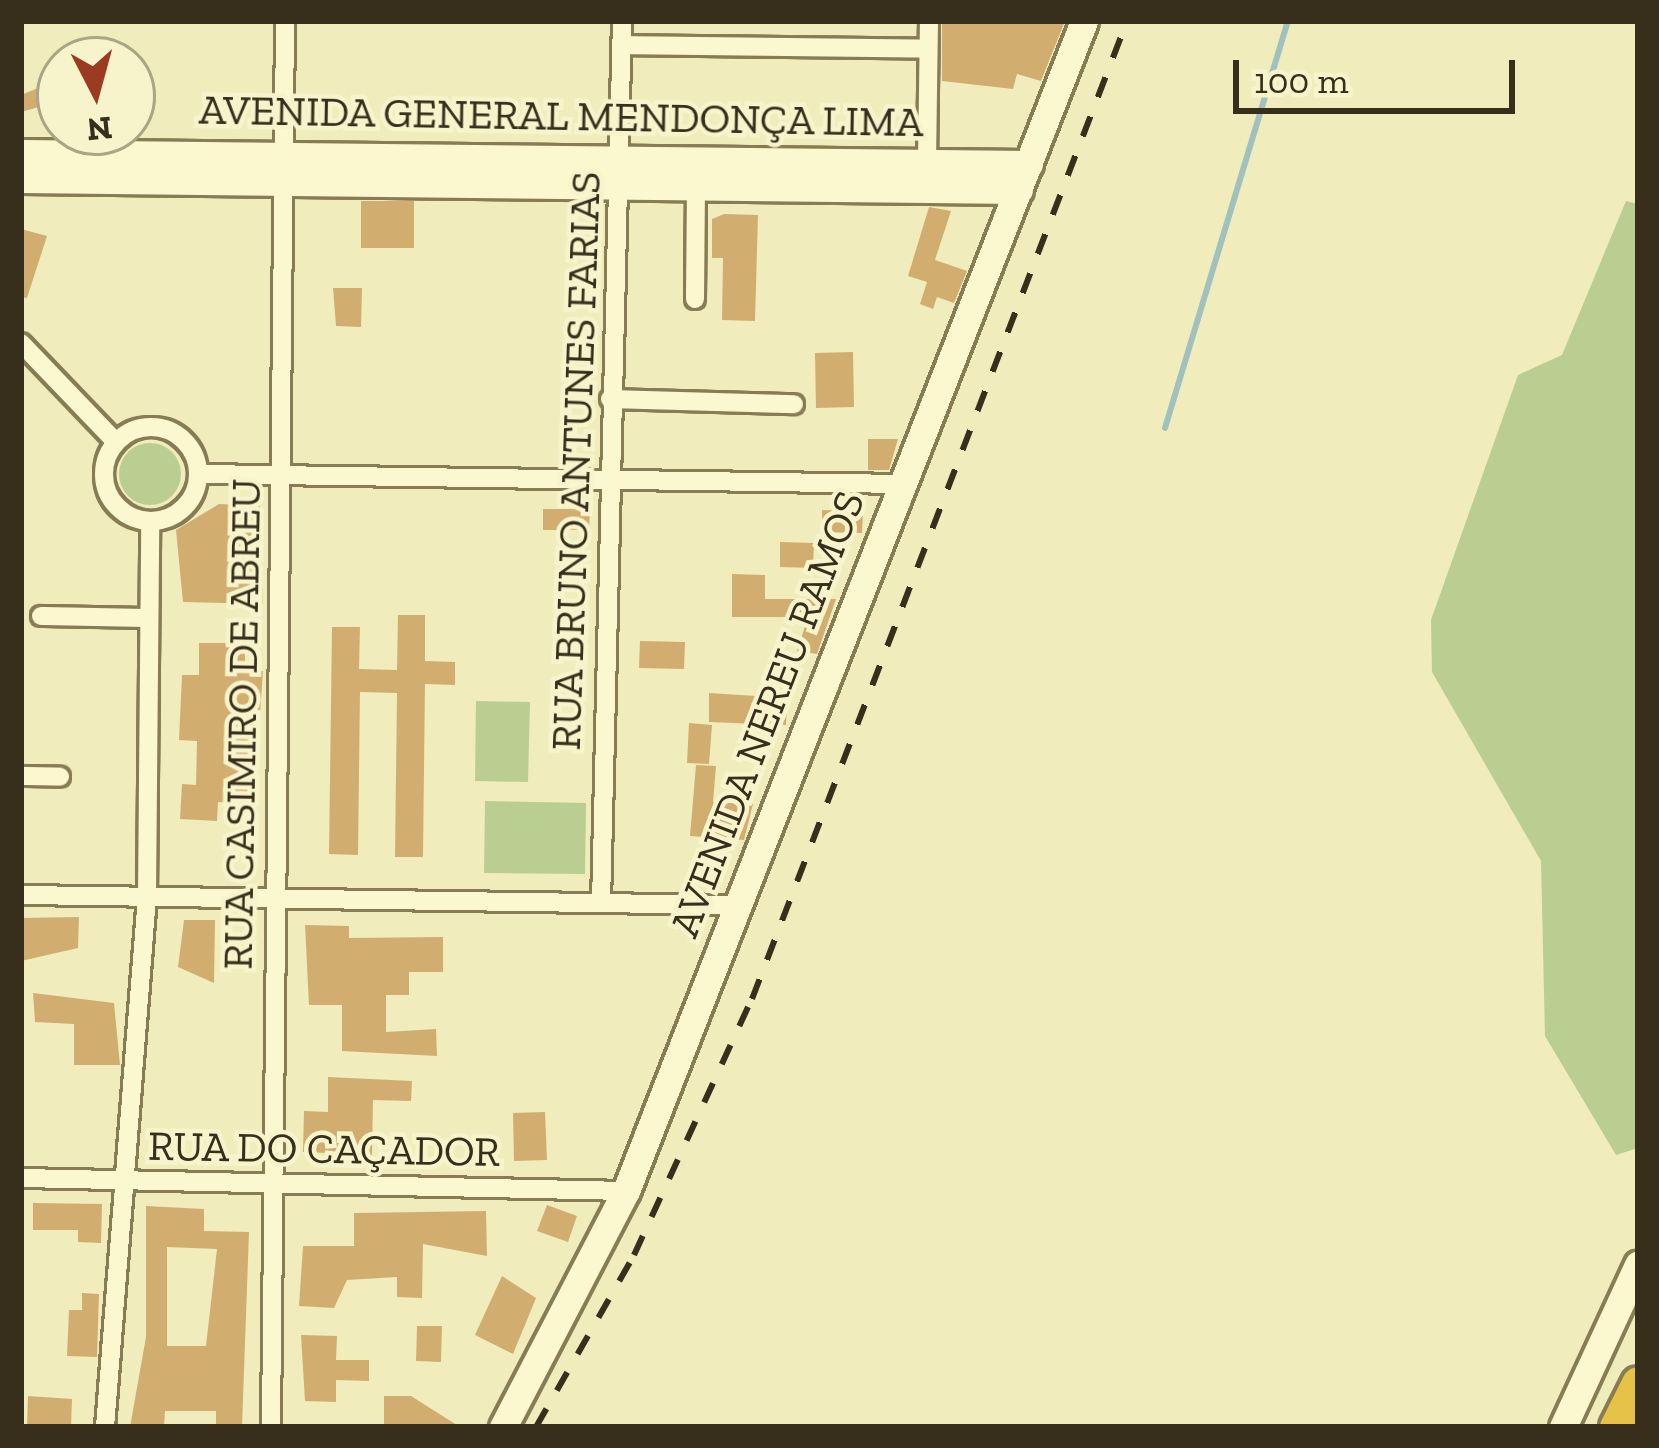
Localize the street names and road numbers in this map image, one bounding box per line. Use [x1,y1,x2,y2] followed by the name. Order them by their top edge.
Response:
[196,84,926,148] street label: AVENIDA GENERAL MENDONÇA LIMA
[541,169,611,753] street label: RUA BRUNO ANTUNES FARIAS
[212,477,272,971] street label: RUA CASIMIRO DE ABREU
[658,483,876,945] street label: AVENIDA NEREU RAMOS
[147,1121,501,1177] street label: RUA DO CAÇADOR

